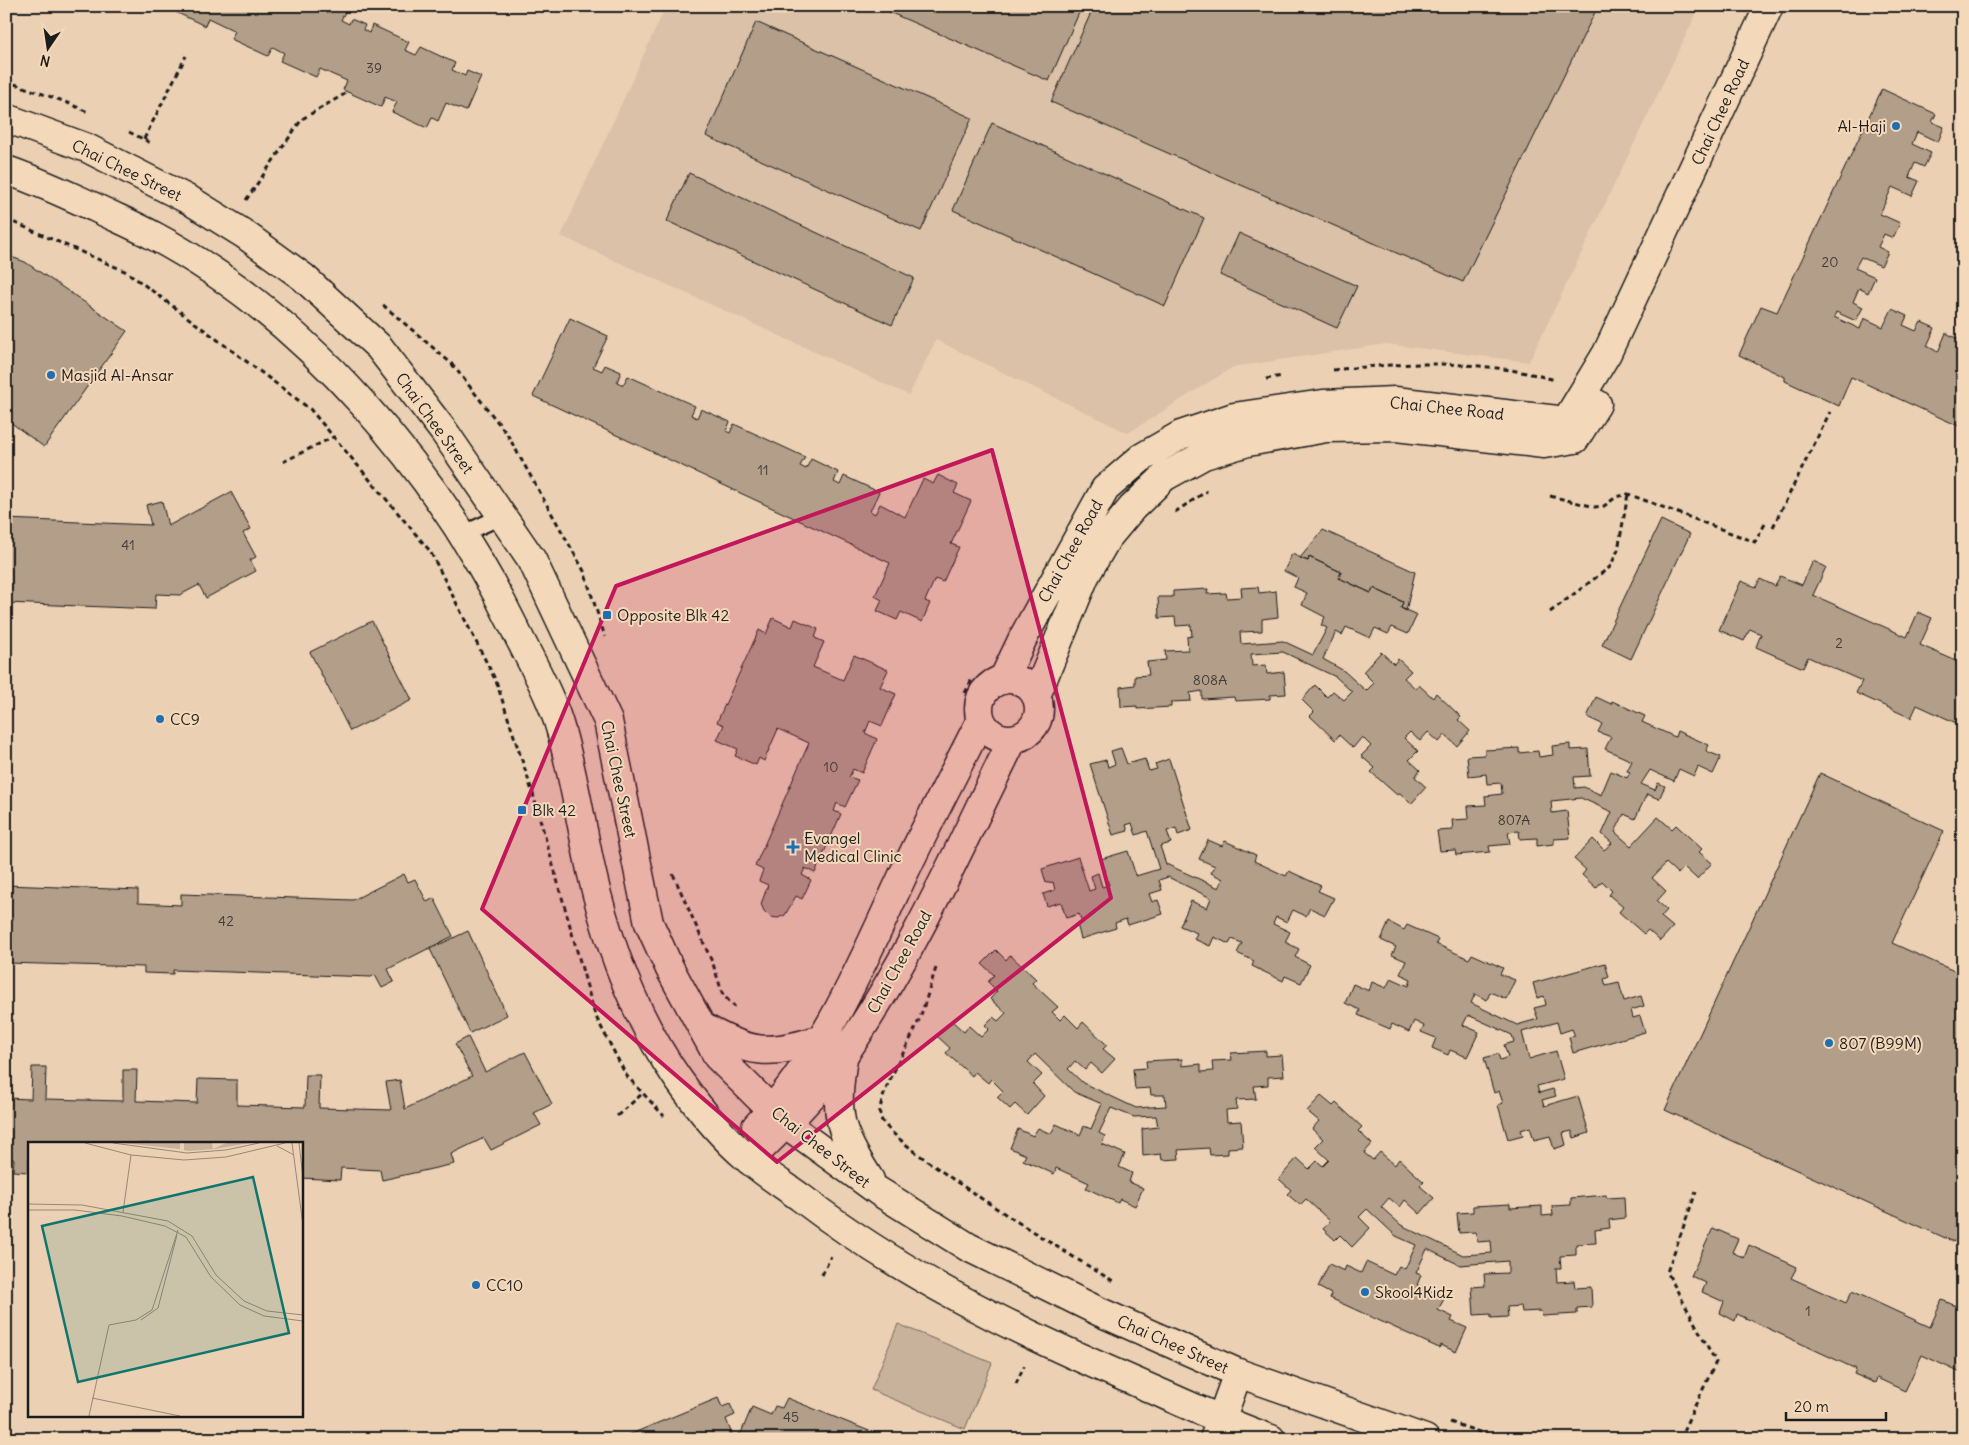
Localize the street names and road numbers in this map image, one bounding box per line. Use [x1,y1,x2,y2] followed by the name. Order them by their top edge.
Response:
[1687,56,1753,168] street label: Chai Chee Road
[69,135,186,206] street label: Chai Chee Street
[392,369,479,478] street label: Chai Chee Street
[1389,392,1505,424] street label: Chai Chee Road
[1033,496,1107,606] street label: Chai Chee Road
[597,718,641,840] street label: Chai Chee Street
[862,907,936,1017] street label: Chai Chee Road
[768,1102,875,1192] street label: Chai Chee Street
[1114,1310,1232,1378] street label: Chai Chee Street

